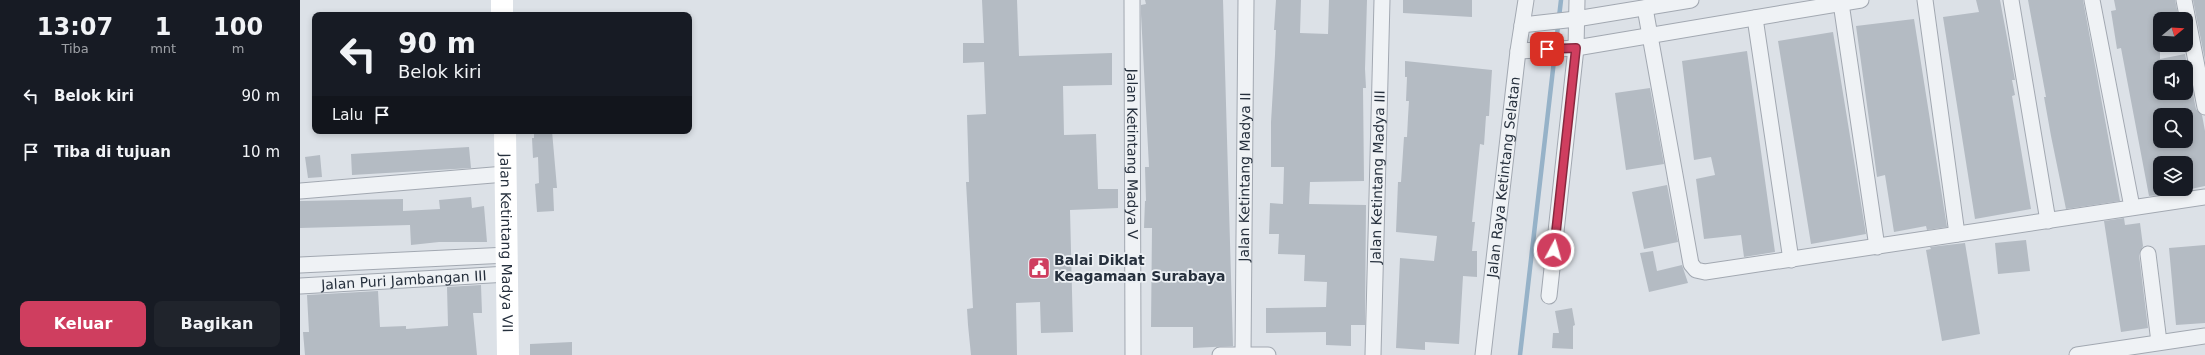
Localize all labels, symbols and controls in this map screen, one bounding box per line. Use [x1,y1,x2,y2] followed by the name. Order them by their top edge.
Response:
[2153,12,2193,52] north arrow
[2153,12,2193,196] map controls
[37,13,113,41] text: 13:07
[155,13,171,41] text: 1
[213,13,263,41] text: 100
[398,27,476,60] text: 90 m
[332,28,384,80] icon: left
[1530,32,1564,66] pin
[1536,38,1558,60] icon: arrive
[61,41,89,56] text: Tiba
[150,41,176,56] text: mnt
[232,41,244,56] text: m
[2153,60,2193,100] button: sound
[398,61,481,82] text: Belok kiri
[1124,68,1141,240] street label: Jalan Ketintang Madya V
[1484,76,1523,280] street label: Jalan Raya Ketintang Selatan
[20,85,42,107] icon: left
[54,87,134,105] text: Belok kiri
[242,87,280,105] text: 90 m
[1367,90,1388,265] street label: Jalan Ketintang Madya III
[1236,92,1253,263] street label: Jalan Ketintang Madya II
[371,104,393,126] icon: arrive
[332,106,363,124] text: Lalu
[2153,108,2193,148] button: search
[20,141,42,163] icon: arrive
[54,143,171,161] text: Tiba di tujuan
[242,143,280,161] text: 10 m
[497,152,516,333] street label: Jalan Ketintang Madya VII
[2153,156,2193,196] button: layers
[1533,229,1575,271] position arrow
[1054,252,1225,284] place label: Balai Diklat Keagamaan Surabaya
[1026,255,1052,281] public building icon: Balai Diklat Keagamaan Surabaya
[320,267,487,293] street label: Jalan Puri Jambangan III
[20,301,146,347] button: Keluar
[154,301,280,347] button: Bagikan

